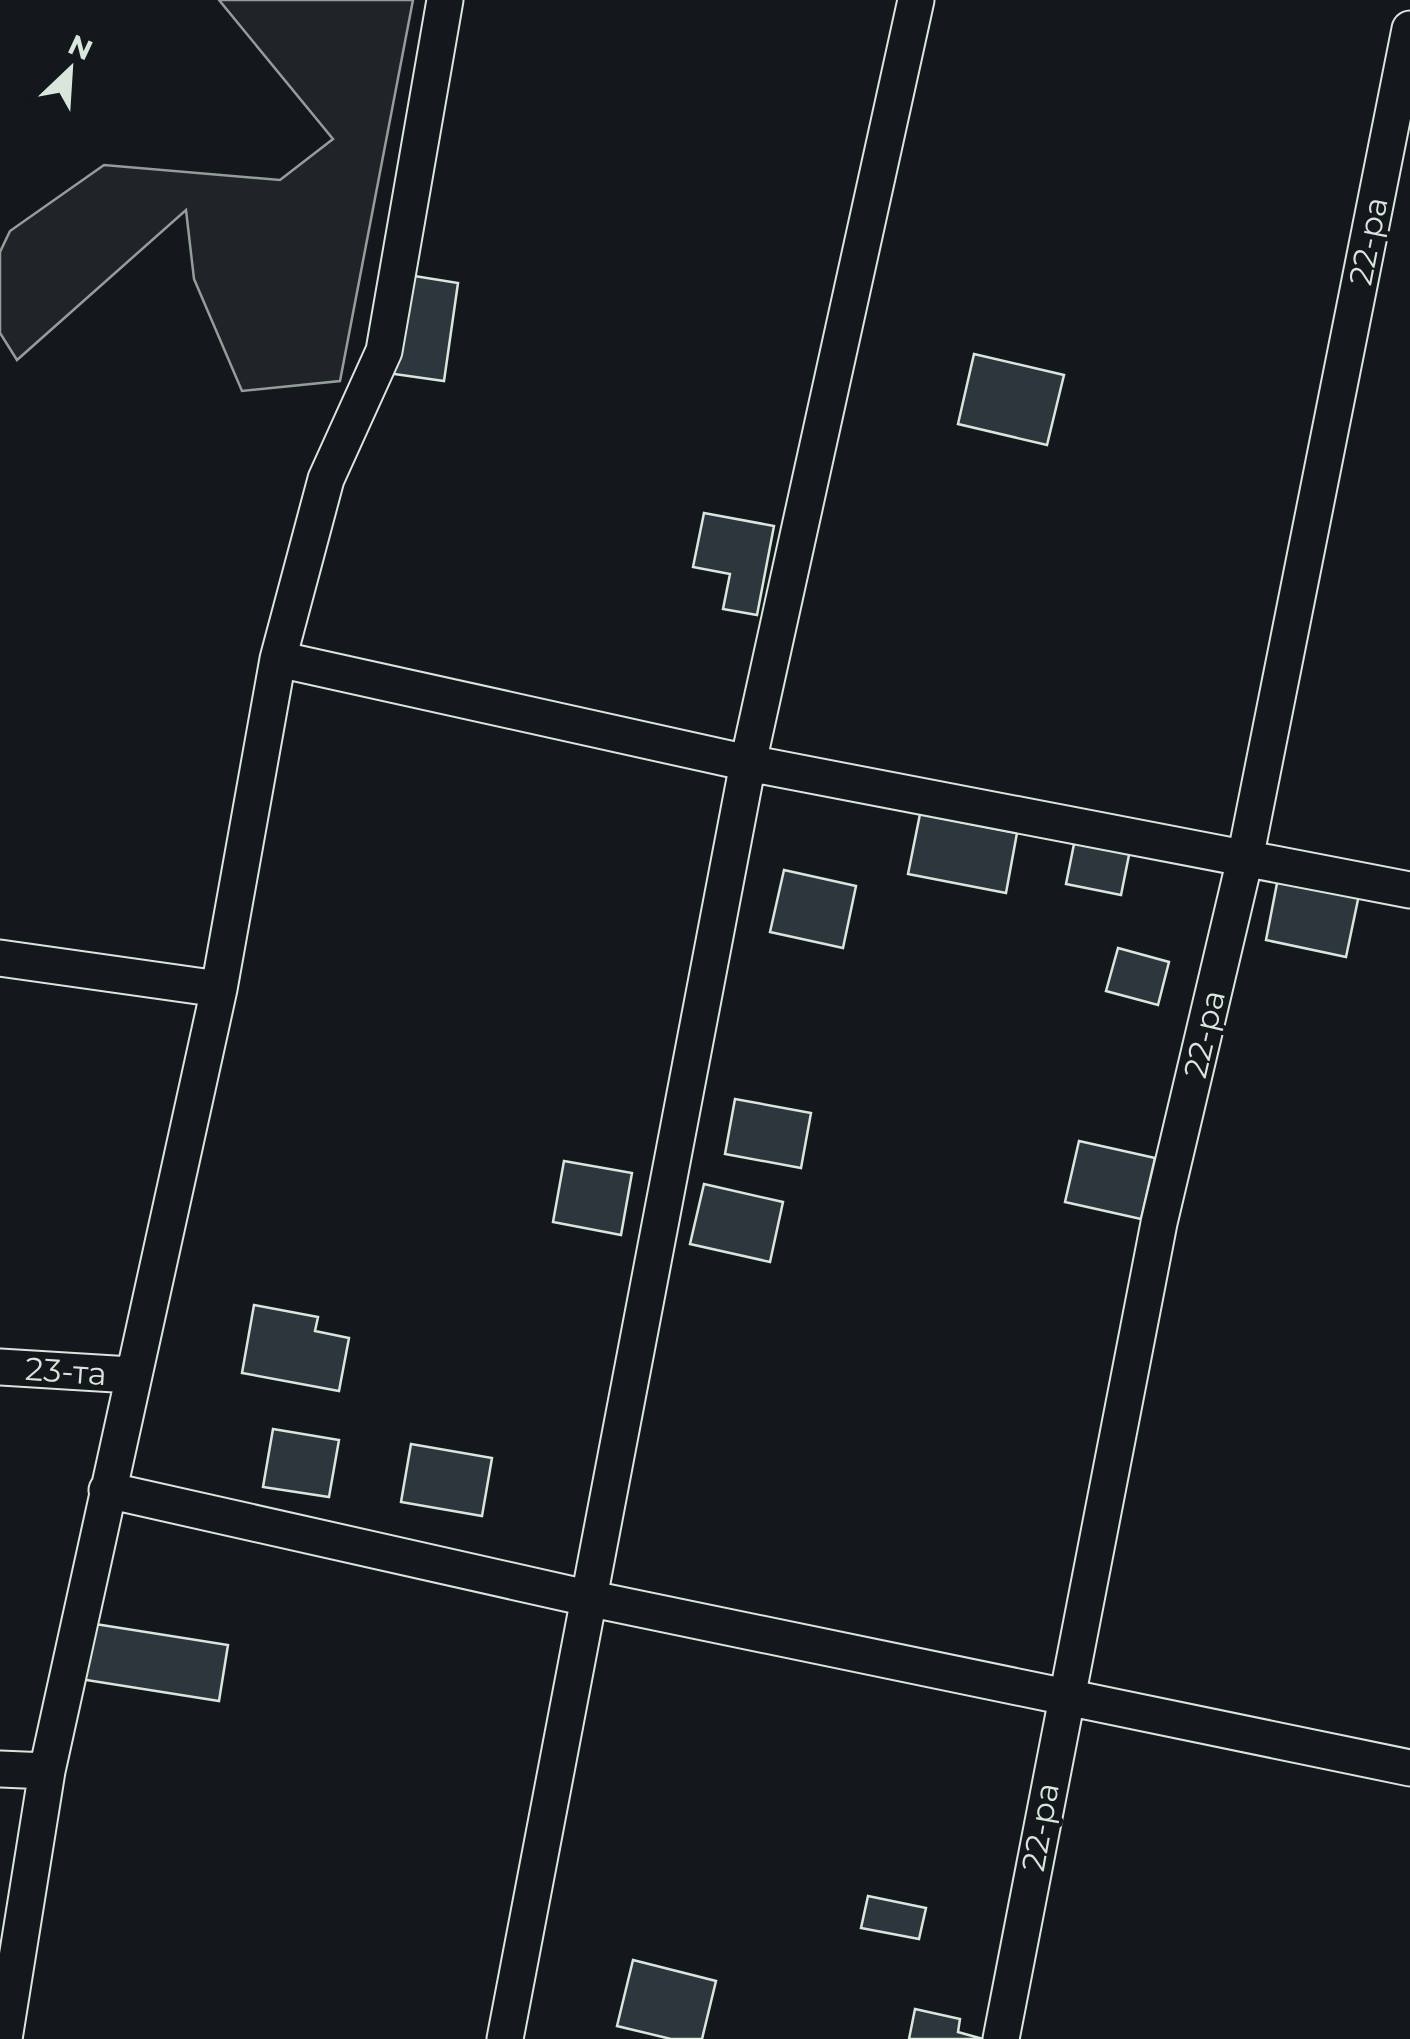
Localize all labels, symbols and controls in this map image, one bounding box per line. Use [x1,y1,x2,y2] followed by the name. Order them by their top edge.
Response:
[20,20,120,120] north arrow
[63,27,98,68] text: N
[1340,194,1396,288] street label: 22-ра
[1175,986,1233,1082] street label: 22-ра
[24,1349,108,1393] street label: 23-та
[1013,1780,1067,1874] street label: 22-ра

